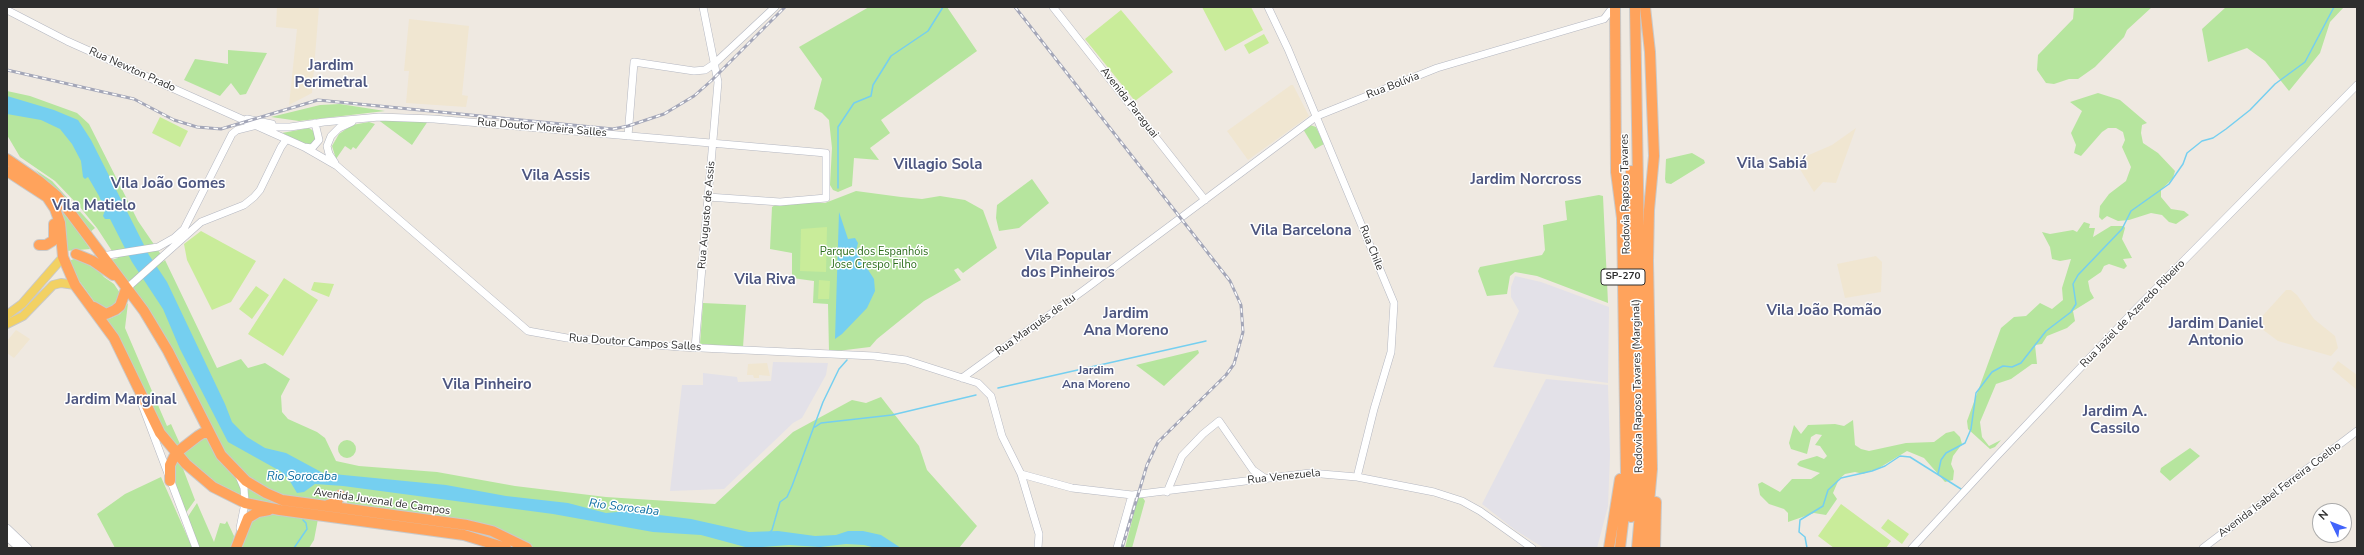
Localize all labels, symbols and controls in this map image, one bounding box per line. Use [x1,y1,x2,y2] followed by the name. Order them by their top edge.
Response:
[87,45,177,95] street label: Rua Newton Prado
[294,57,368,92] district label: Jardim Perimetral
[1097,65,1161,141] street label: Avenida Paraguai
[1365,70,1421,102] street label: Rua Bolívia
[477,116,607,140] street label: Rua Doutor Moreira Salles
[1618,134,1634,254] street label: Rodovia Raposo Tavares
[1737,155,1807,173] district label: Vila Sabiá
[894,156,982,174] district label: Villagio Sola
[696,160,718,270] street label: Rua Augusto de Assis
[522,167,590,185] district label: Vila Assis
[1470,171,1582,189] district label: Jardim Norcross
[111,175,225,193] district label: Vila João Gomes
[52,197,136,215] district label: Vila Matielo
[1250,222,1352,240] district label: Vila Barcelona
[1356,224,1386,272] street label: Rua Chile
[820,245,928,271] park label: Parque dos Espanhóis Jose Crespo Filho
[1021,247,1115,282] district label: Vila Popular dos Pinheiros
[2078,257,2188,371] street label: Rua Jaziel de Azeredo Ribeiro
[1601,269,1645,285] road number: SP-270
[734,271,796,289] district label: Vila Riva
[993,292,1079,358] street label: Rua Marquês de Itu
[1630,299,1646,473] street label: Rodovia Raposo Tavares (Marginal)
[1766,302,1882,320] district label: Vila João Romão
[1083,305,1169,340] district label: Jardim Ana Moreno
[2169,315,2263,350] district label: Jardim Daniel Antonio
[568,332,702,354] street label: Rua Doutor Campos Salles
[1062,364,1130,392] district label: Jardim Ana Moreno
[442,376,532,394] district label: Vila Pinheiro
[66,391,176,409] district label: Jardim Marginal
[2083,403,2147,438] district label: Jardim A. Cassilo
[2216,439,2344,541] street label: Avenida Isabel Ferreira Coelho
[1247,467,1321,487] street label: Rua Venezuela
[267,470,337,484] water label: Rio Sorocaba
[313,486,451,518] street label: Avenida Juvenal de Campos
[588,497,660,519] water label: Rio Sorocaba
[2312,503,2352,543] north arrow
[2315,507,2332,523] text: N

